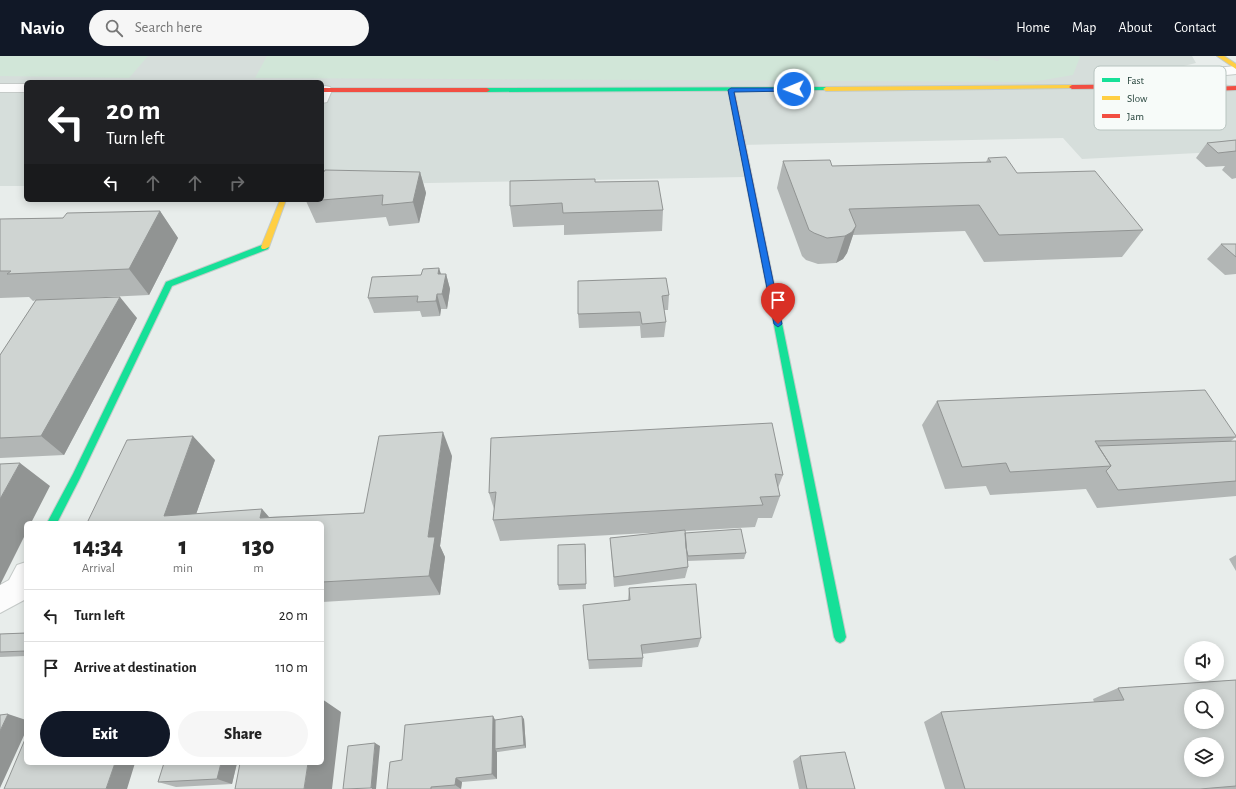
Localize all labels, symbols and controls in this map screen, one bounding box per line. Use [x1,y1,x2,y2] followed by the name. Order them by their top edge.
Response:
[89,10,369,46] search box
[103,17,125,39] icon: search
[20,19,65,38] text: Navio
[135,20,203,35] text: Search here
[1016,21,1050,35] text: Home
[1072,21,1096,35] text: Map
[1118,21,1152,35] text: About
[1174,21,1216,35] text: Contact
[1094,66,1226,130] legend
[773,68,815,110] position arrow
[1127,75,1145,86] text: Fast
[1127,93,1148,104] text: Slow
[40,96,92,148] icon: left
[106,97,161,125] text: 20 m
[1127,111,1144,122] text: Jam
[106,130,165,148] text: Turn left
[100,172,122,194] icon: left
[142,172,164,194] icon: ahead
[184,172,206,194] icon: ahead
[226,172,248,194] icon: right
[761,283,795,324] pin
[767,289,789,311] icon: arrive
[74,535,123,559] text: 14:34
[178,535,187,559] text: 1
[243,535,274,559] text: 130
[82,562,115,575] text: Arrival
[173,562,193,575] text: min
[253,562,264,575] text: m
[40,605,62,627] icon: left
[74,608,125,623] text: Turn left
[279,608,308,623] text: 20 m
[1184,641,1224,777] map controls
[1184,641,1224,681] button: sound
[40,657,62,679] icon: arrive
[74,660,197,675] text: Arrive at destination
[275,660,308,675] text: 110 m
[1184,689,1224,729] button: search
[40,711,170,757] button: Exit
[178,711,308,757] button: Share
[1184,737,1224,777] button: layers

